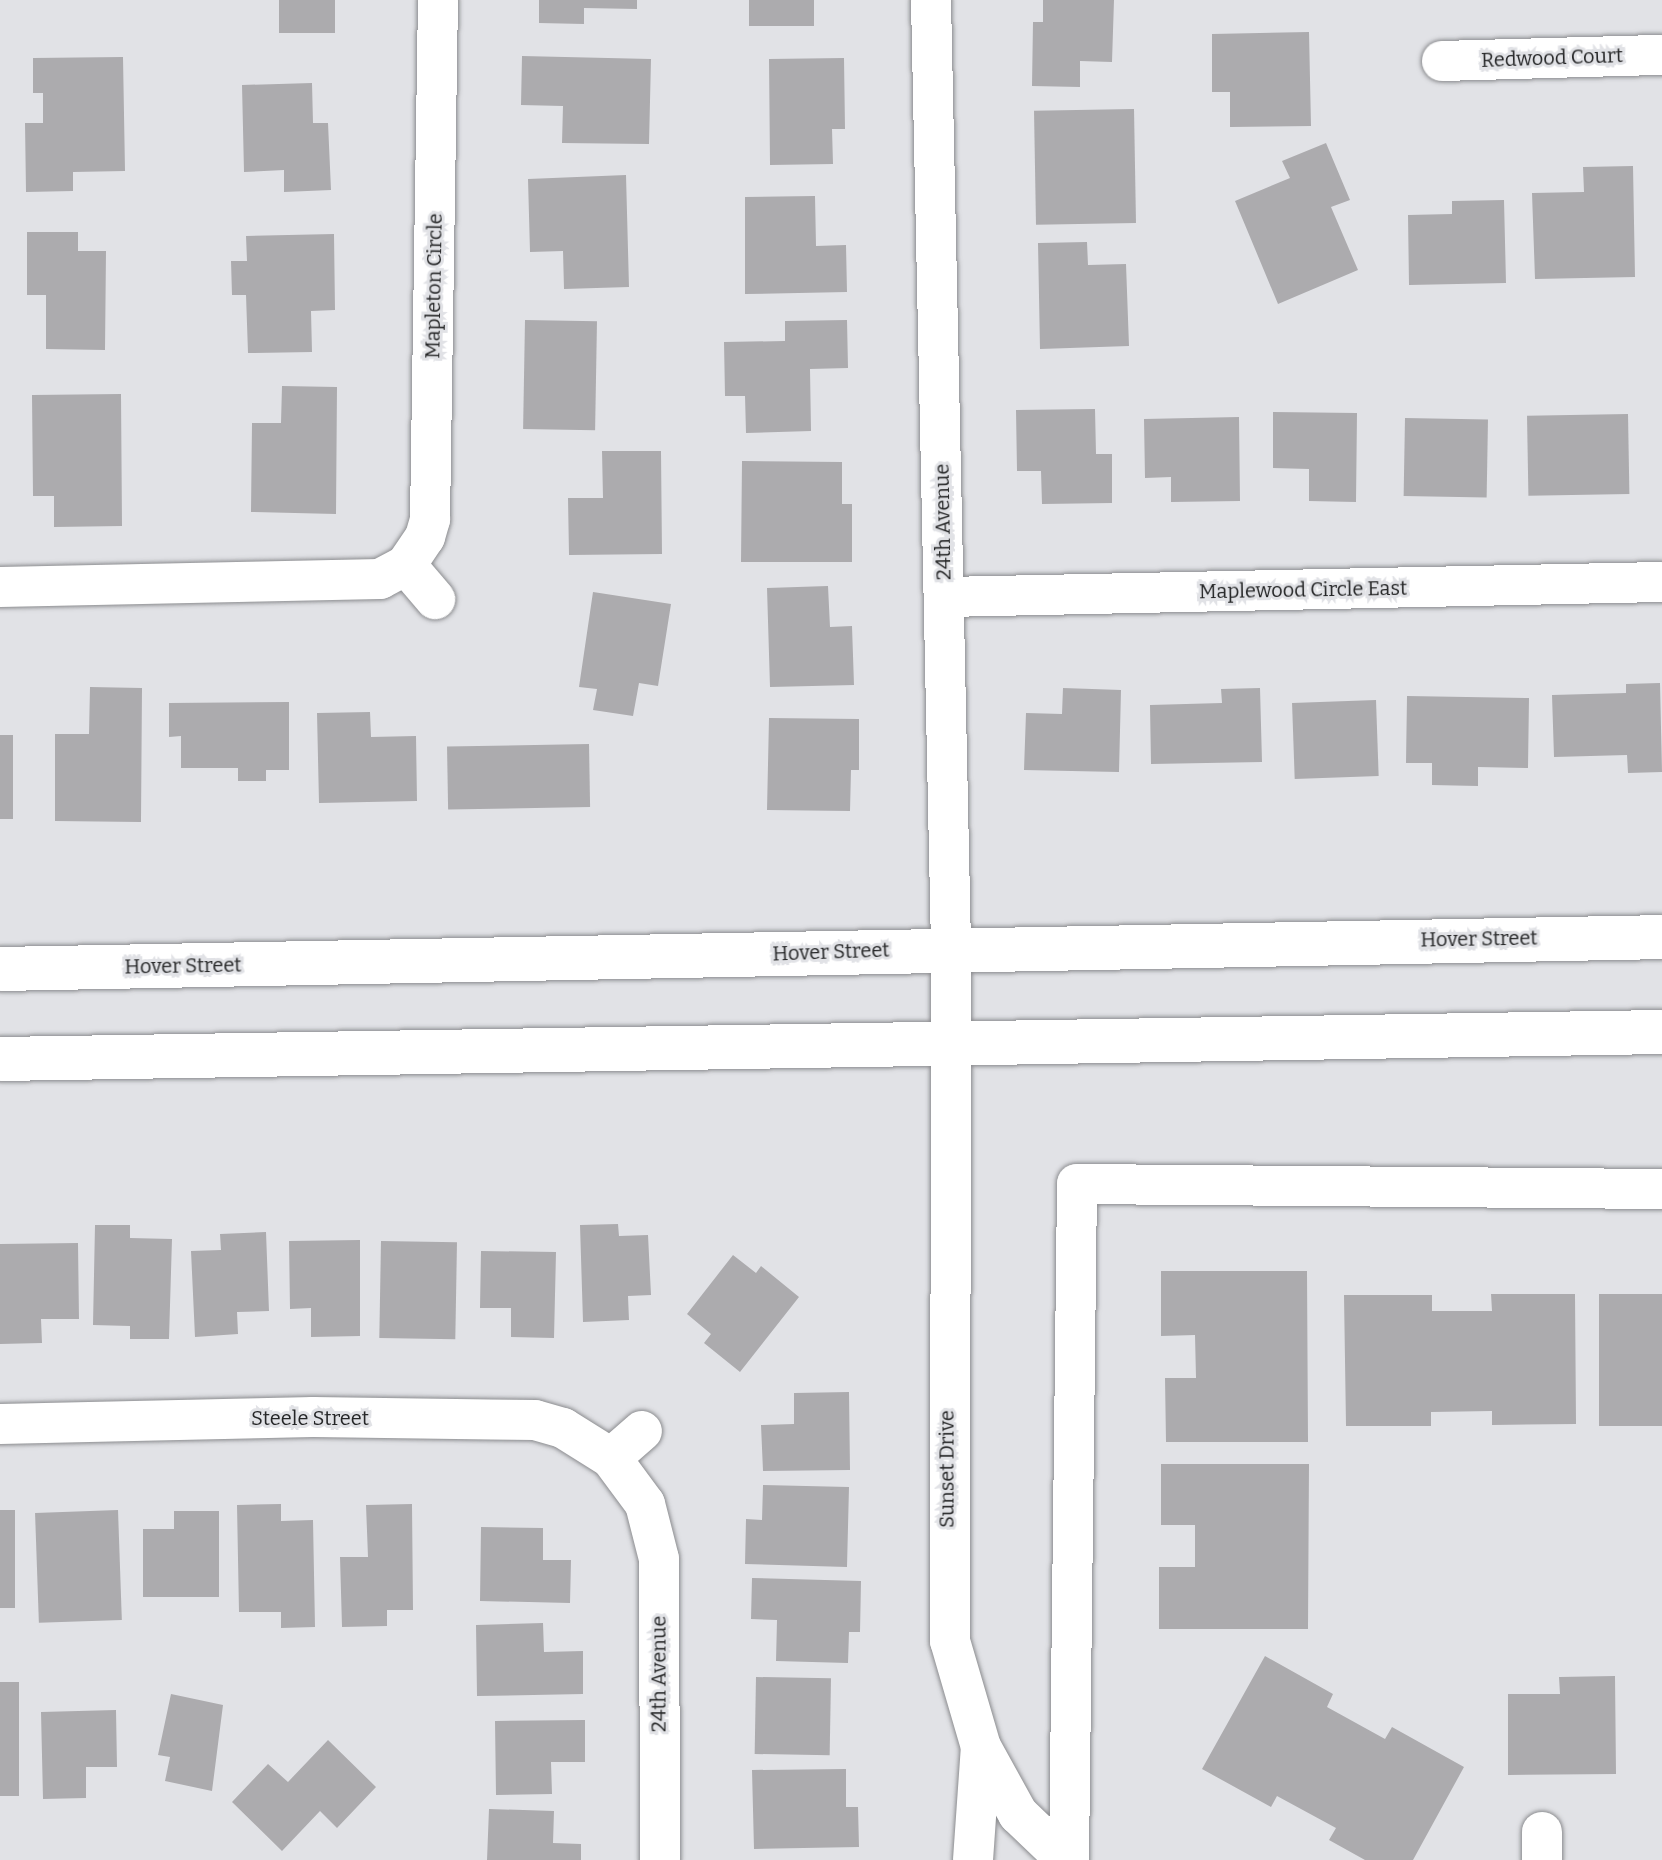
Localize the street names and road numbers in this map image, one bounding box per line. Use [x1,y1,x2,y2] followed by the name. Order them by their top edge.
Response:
[1481,44,1623,72] street label: Redwood Court
[421,213,447,359] street label: Mapleton Circle
[930,464,956,580] street label: 24th Avenue
[1199,576,1407,604] street label: Maplewood Circle East
[1420,926,1538,952] street label: Hover Street
[772,938,890,966] street label: Hover Street
[124,953,242,979] street label: Hover Street
[251,1406,369,1430] street label: Steele Street
[935,1410,959,1528] street label: Sunset Drive
[647,1616,671,1732] street label: 24th Avenue

